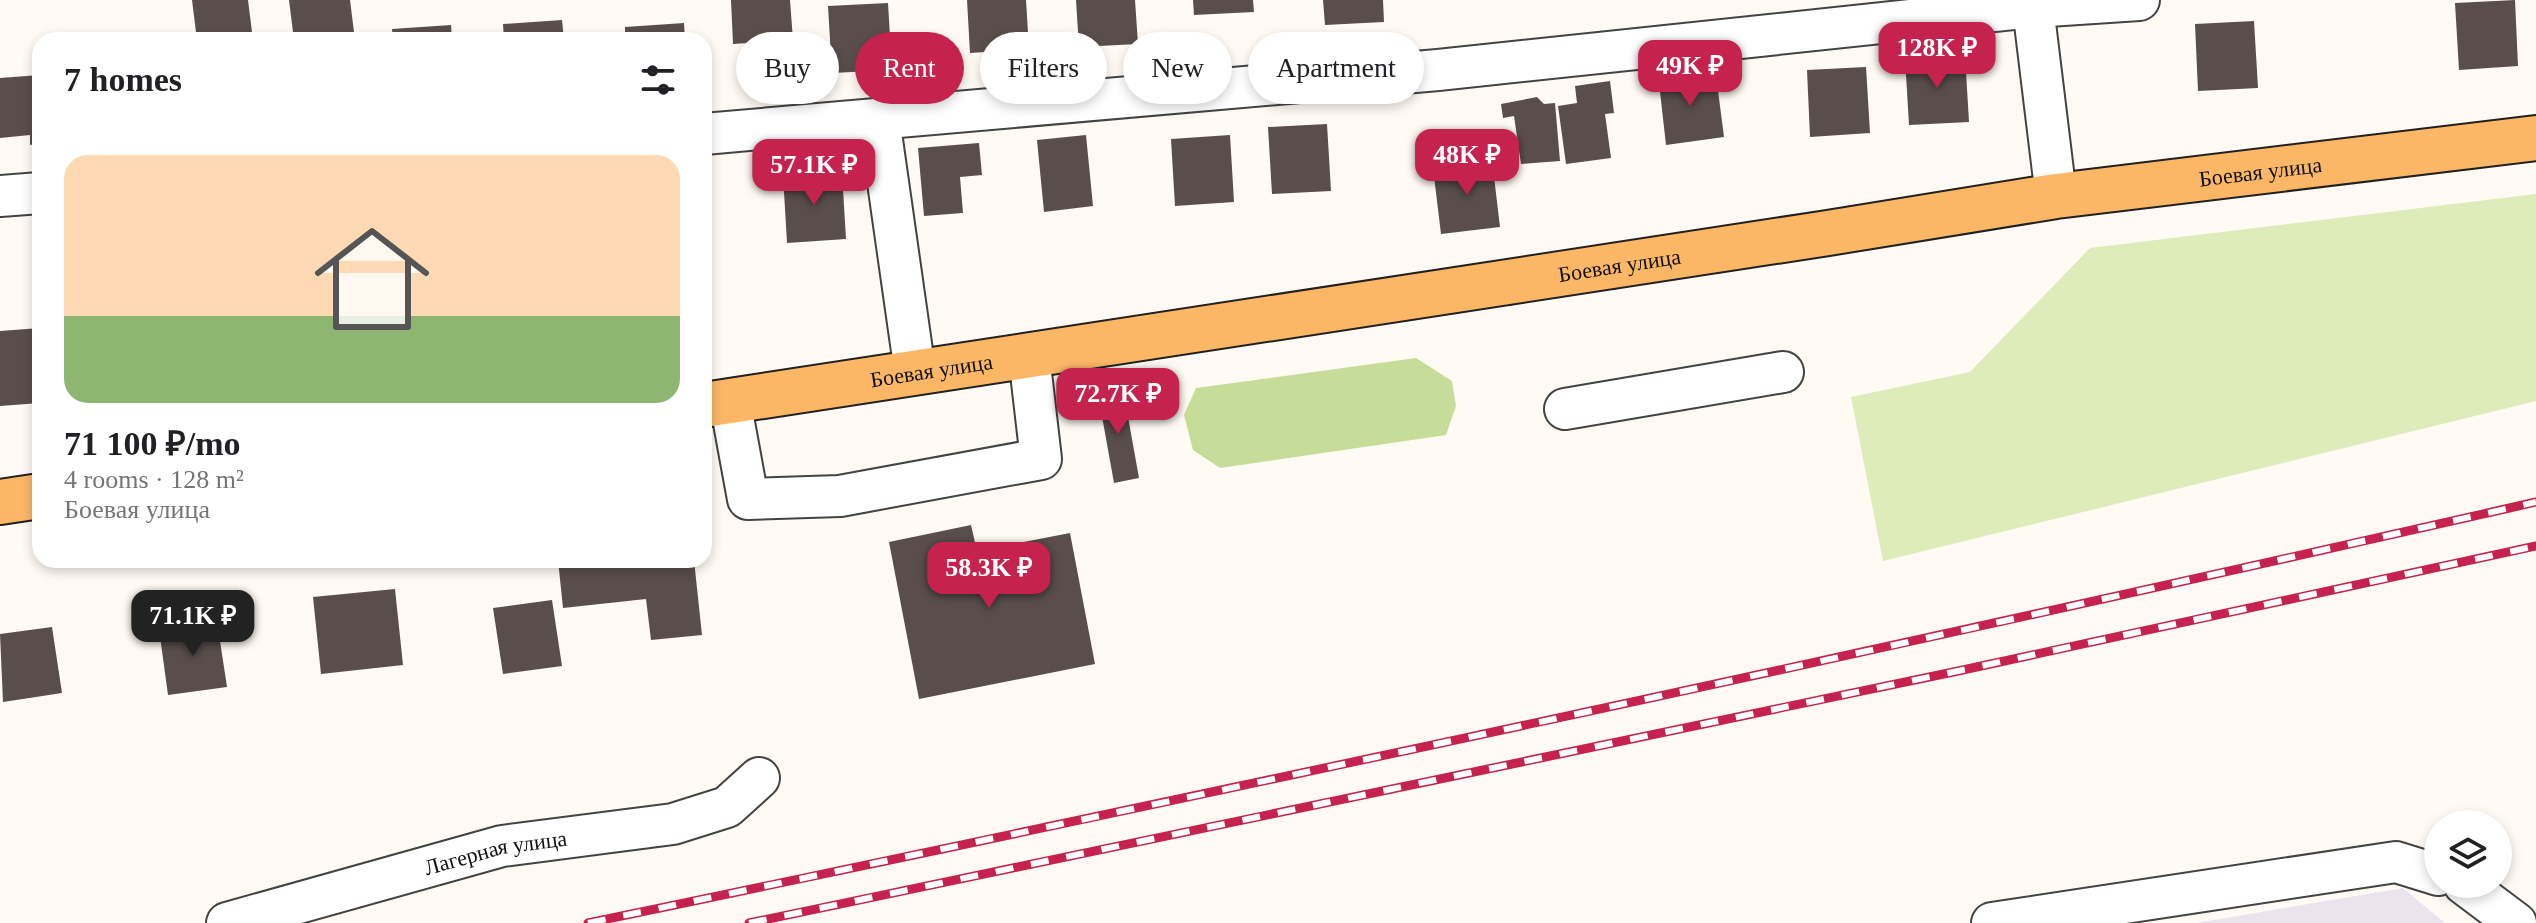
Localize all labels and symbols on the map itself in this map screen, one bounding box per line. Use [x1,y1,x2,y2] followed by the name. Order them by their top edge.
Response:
[1872,22,2002,90] pin: 128K ₽
[1634,40,1746,108] pin: 49K ₽
[1411,129,1523,197] pin: 48K ₽
[740,139,888,207] pin: 57.1K ₽
[2198,152,2324,192] street label: Боевая улица
[1556,244,1683,287] street label: Боевая улица
[868,349,995,392] street label: Боевая улица
[1044,368,1192,436] pin: 72.7K ₽
[915,542,1063,610] pin: 58.3K ₽
[119,590,267,658] pin: 71.1K ₽
[421,826,569,880] street label: Лагерная улица

